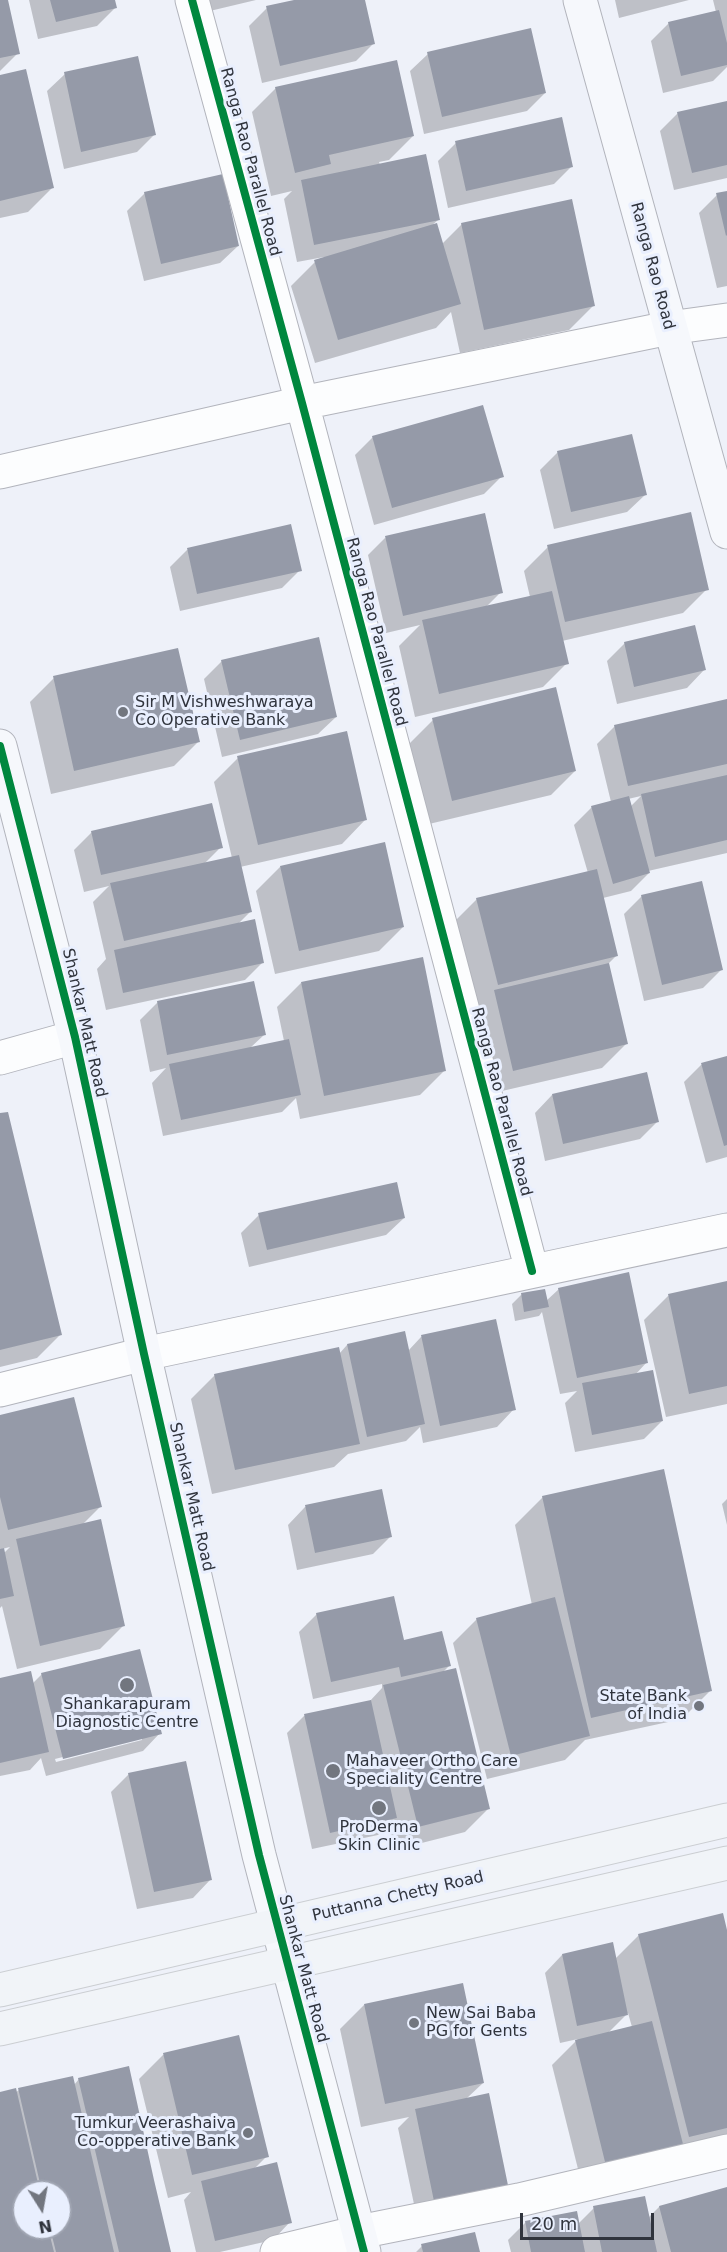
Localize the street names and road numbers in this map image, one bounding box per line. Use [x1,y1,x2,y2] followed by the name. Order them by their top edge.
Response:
[216,65,284,259] street label: Ranga Rao Parallel Road
[626,200,678,332] street label: Ranga Rao Road
[342,535,410,729] street label: Ranga Rao Parallel Road
[58,947,110,1099] street label: Shankar Matt Road
[467,1005,535,1199] street label: Ranga Rao Parallel Road
[165,1421,217,1573] street label: Shankar Matt Road
[310,1868,486,1926] street label: Puttanna Chetty Road
[274,1893,332,2045] street label: Shankar Matt Road

